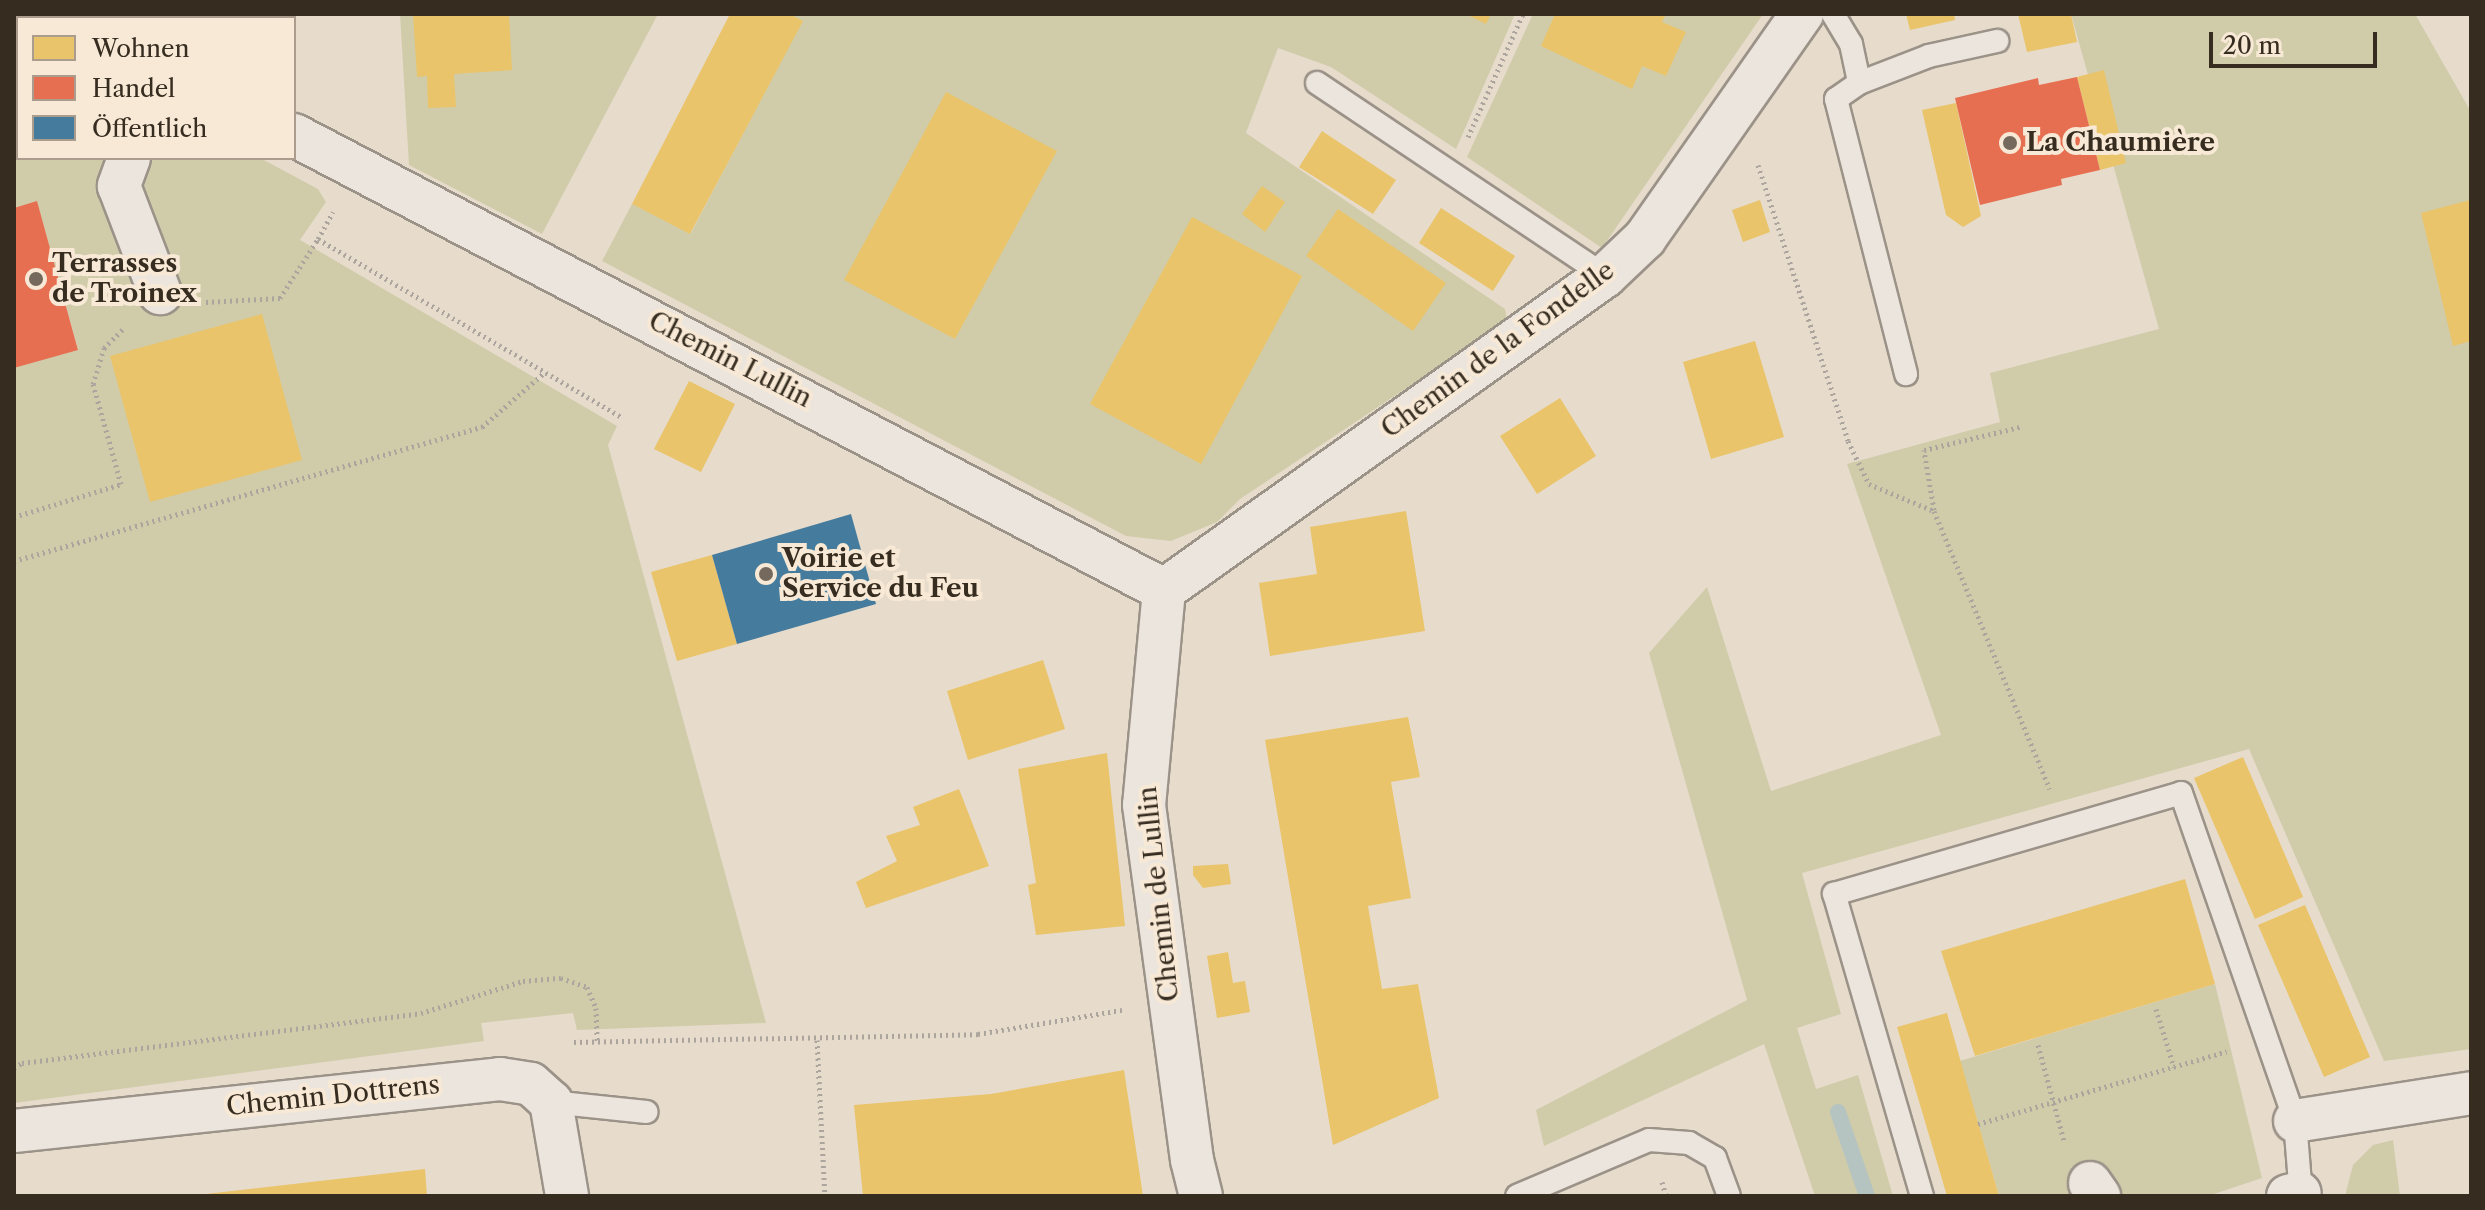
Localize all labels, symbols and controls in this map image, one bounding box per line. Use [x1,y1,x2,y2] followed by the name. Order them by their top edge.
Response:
[16,16,296,160] legend
[2213,16,2381,66] scale bar
[2223,31,2281,60] text: 20 m
[92,34,190,63] text: Wohnen
[92,74,175,103] text: Handel
[92,114,207,143] text: Öffentlich
[2026,127,2215,159] place label: La Chaumière
[2001,134,2019,152] marker: La Chaumière
[52,248,197,310] place label: Terrasses de Troinex
[1375,255,1621,445] street label: Chemin de la Fondelle
[27,270,45,288] marker: Terrasses de Troinex
[643,305,817,415] street label: Chemin Lullin
[782,543,979,604] place label: Voirie et Service du Feu
[757,565,775,583] marker: Voirie et Service du Feu
[1132,785,1186,1003] street label: Chemin de Lullin
[225,1069,441,1123] street label: Chemin Dottrens

